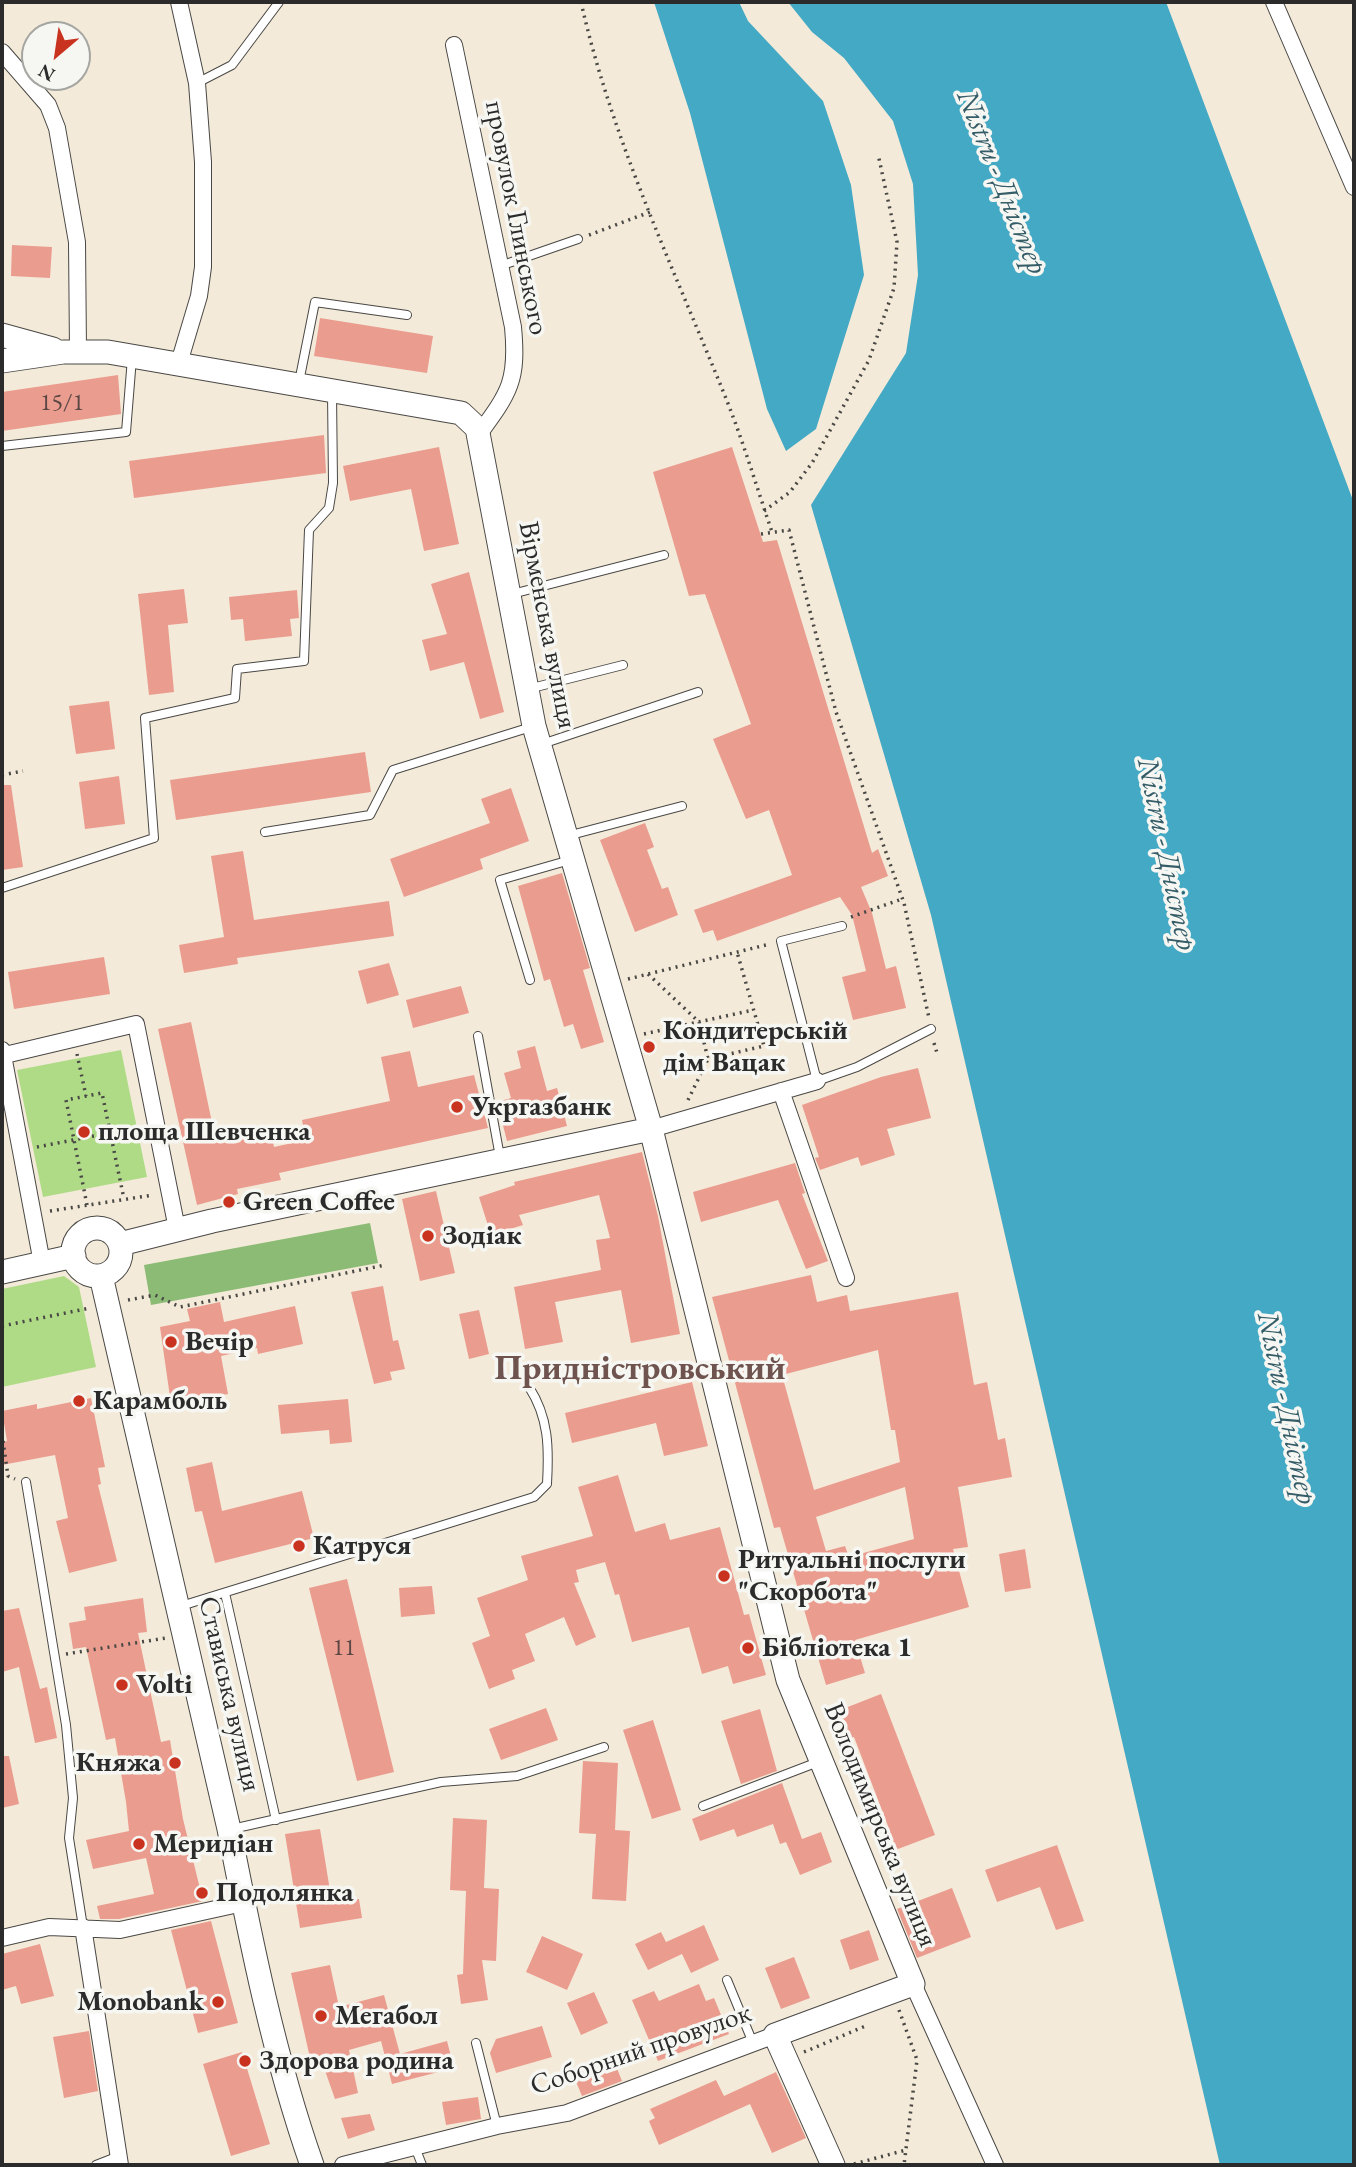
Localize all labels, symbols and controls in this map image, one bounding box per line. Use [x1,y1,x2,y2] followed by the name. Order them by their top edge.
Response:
[21,21,91,91] north arrow
[34,58,59,88] text: N
[948,85,1054,279] water label: Nistru - Дністер
[477,98,555,338] street label: провулок Глинського
[40,389,84,417] house number: 15/1
[510,519,584,731] street label: Вірменська вулиця
[1128,755,1204,953] water label: Nistru - Дністер
[663,1014,848,1080] place label: Кондитерській дім Вацак
[641,1039,657,1055] marker: Кондитерській дім Вацак
[471,1090,611,1124] place label: Укргазбанк
[449,1099,465,1115] marker: Укргазбанк
[98,1115,311,1149] place label: площа Шевченка
[76,1124,92,1140] marker: площа Шевченка
[243,1185,395,1219] place label: Green Coffee
[221,1194,237,1210] marker: Green Coffee
[442,1219,522,1253] place label: Зодіак
[420,1228,436,1244] marker: Зодіак
[1248,1309,1324,1507] water label: Nistru - Дністер
[185,1325,254,1359] place label: Вечір
[163,1334,179,1350] marker: Вечір
[494,1348,786,1390] district label: Придністровський
[93,1384,227,1418] place label: Карамболь
[71,1393,87,1409] marker: Карамболь
[313,1529,411,1563] place label: Катруся
[291,1538,307,1554] marker: Катруся
[738,1543,966,1609] place label: Ритуальні послуги "Скорбота"
[716,1568,732,1584] marker: Ритуальні послуги "Скорбота"
[190,1593,268,1795] street label: Стависька вулиця
[762,1631,912,1665] place label: Бібліотека 1
[332,1634,356,1662] house number: 11
[740,1640,756,1656] marker: Бібліотека 1
[136,1668,192,1702] place label: Volti
[114,1677,130,1693] marker: Volti
[816,1698,944,1952] street label: Володимирська вулиця
[76,1746,161,1780] place label: Княжа
[167,1755,183,1771] marker: Княжа
[153,1827,273,1861] place label: Меридіан
[131,1836,147,1852] marker: Меридіан
[216,1876,353,1910] place label: Подолянка
[194,1885,210,1901] marker: Подолянка
[77,1985,204,2019] place label: Monobank
[210,1994,226,2010] marker: Monobank
[526,1996,756,2104] street label: Соборний провулок
[335,1999,438,2033] place label: Мегабол
[313,2008,329,2024] marker: Мегабол
[259,2044,454,2078] place label: Здорова родина
[237,2053,253,2069] marker: Здорова родина

